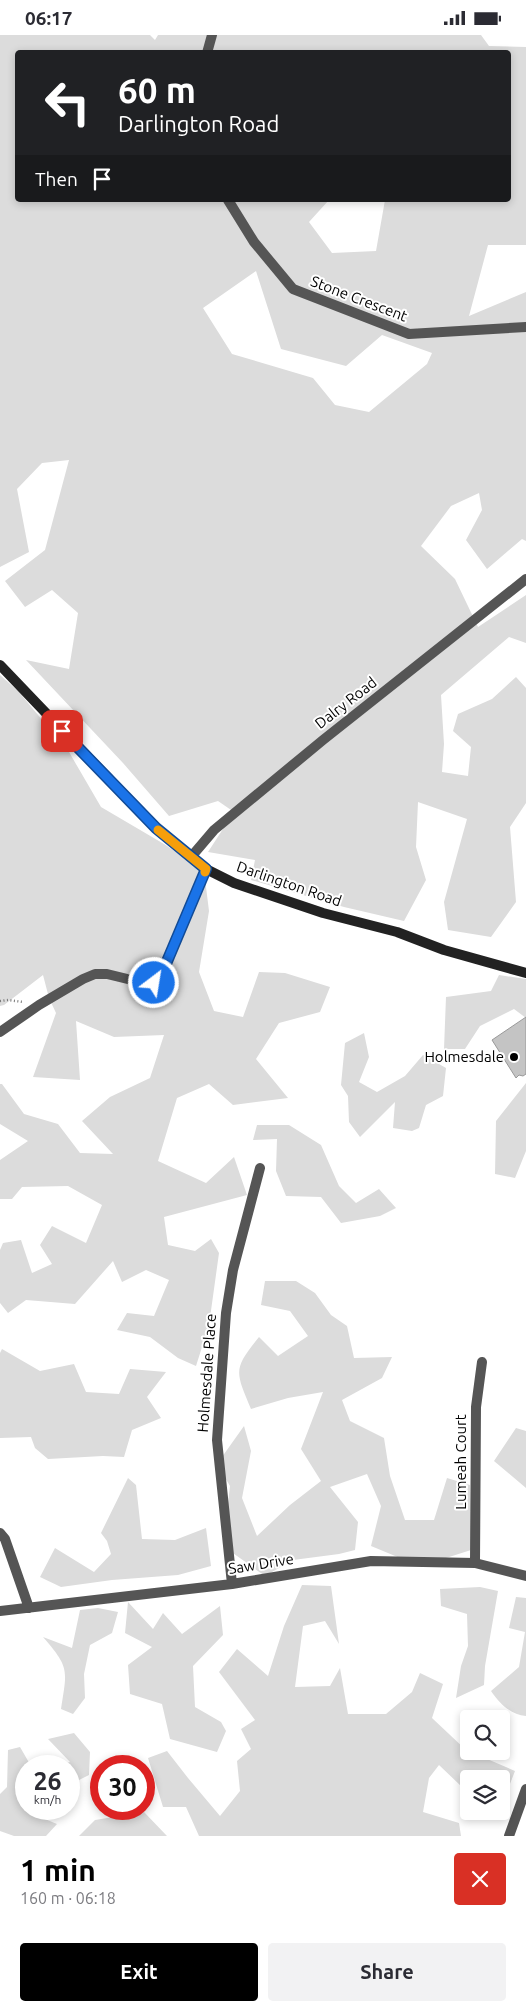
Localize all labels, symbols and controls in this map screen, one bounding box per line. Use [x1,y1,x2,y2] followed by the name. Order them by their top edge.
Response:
[25,7,73,29] text: 06:17
[35,70,100,135] icon: left
[118,70,196,110] text: 60 m
[118,111,279,136] text: Darlington Road
[88,165,116,193] icon: arrive
[35,168,78,190] text: Then
[308,272,410,325] street label: Stone Crescent
[311,673,380,732] street label: Dalry Road
[41,710,83,752] pin
[48,717,76,745] icon: arrive
[234,858,344,909] street label: Darlington Road
[127,956,179,1008] position arrow
[424,1048,504,1065] place label: Holmesdale
[508,1051,520,1063] marker: Holmesdale
[194,1313,219,1433] street label: Holmesdale Place
[452,1414,469,1510] street label: Lumeah Court
[227,1550,295,1577] street label: Saw Drive
[460,1710,510,1820] map controls
[460,1710,510,1760] button: search
[90,1755,155,1820] speed limit sign: 30
[33,1767,62,1795] text: 26
[460,1770,510,1820] button: layers
[34,1793,61,1806] text: km/h
[20,1853,96,1887] text: 1 min
[454,1853,506,1905] button: close
[20,1889,116,1907] text: 160 m · 06:18
[20,1943,258,2001] button: Exit
[268,1943,506,2001] button: Share

